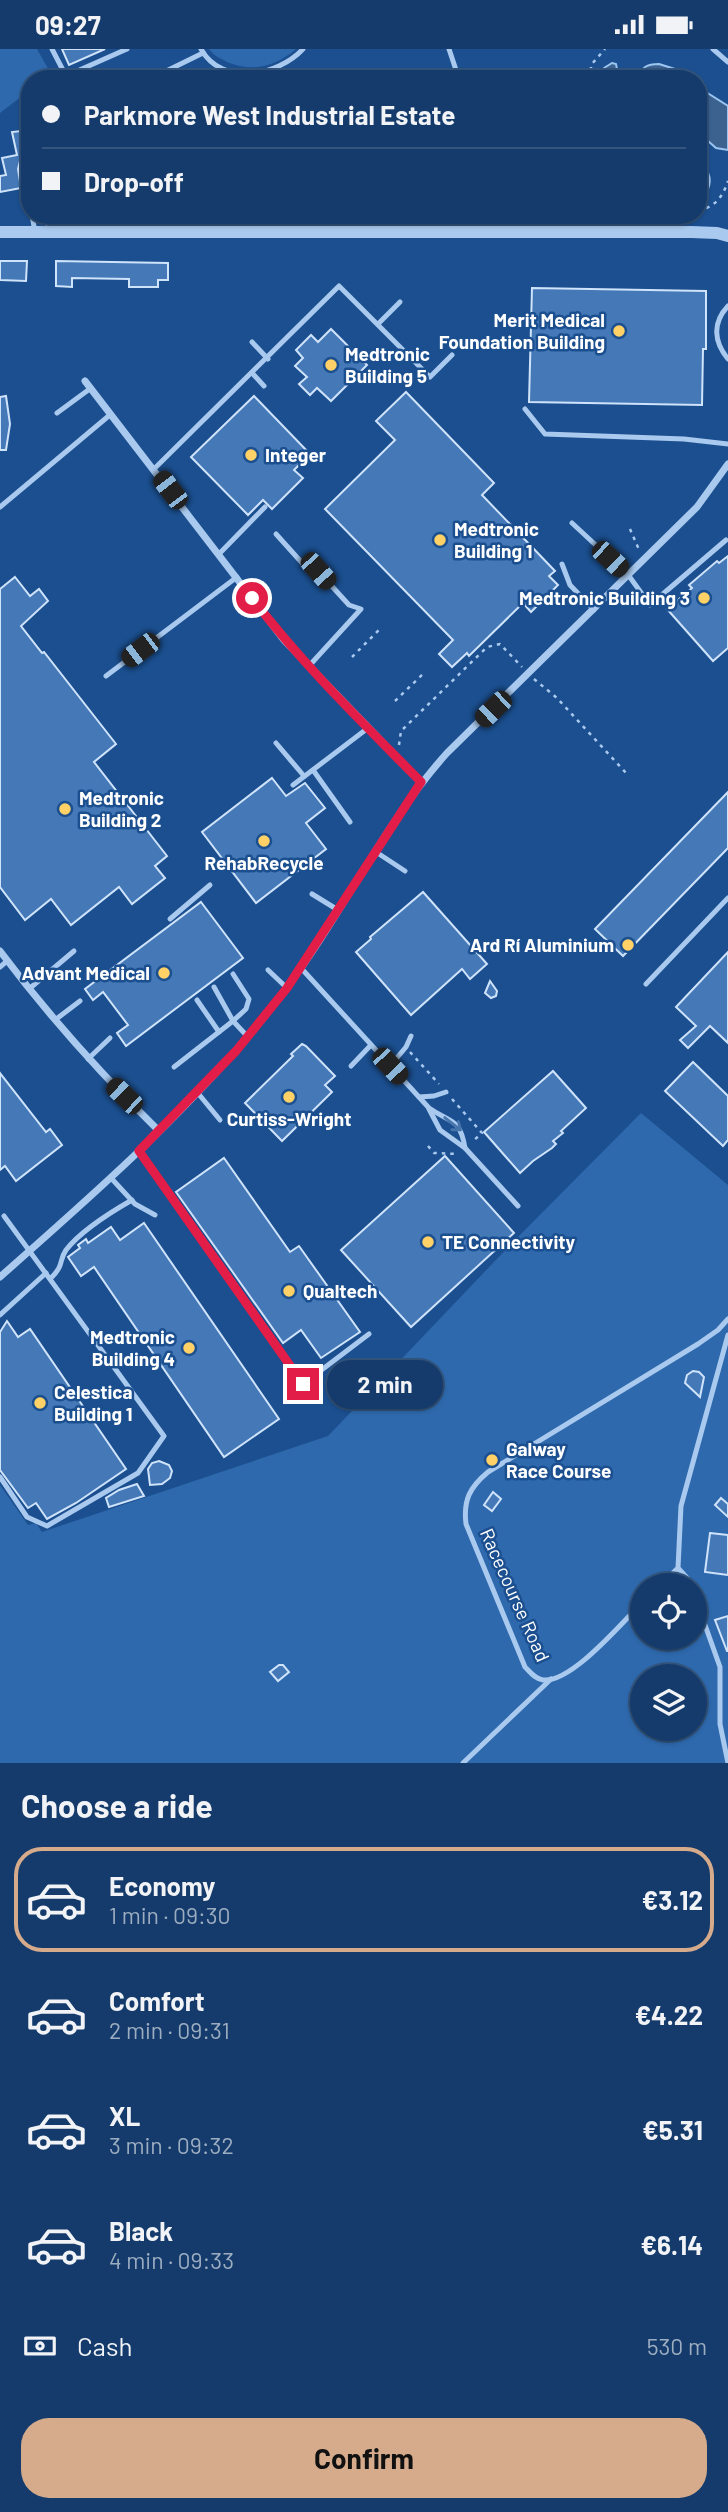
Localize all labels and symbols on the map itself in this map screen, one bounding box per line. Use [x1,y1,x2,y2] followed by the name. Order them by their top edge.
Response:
[439,308,605,353] place label: Merit Medical Foundation Building
[611,323,627,339] marker: Merit Medical Foundation Building
[345,342,430,387] place label: Medtronic Building 5
[323,357,339,373] marker: Medtronic Building 5
[265,443,327,466] place label: Integer
[243,447,259,463] marker: Integer
[149,467,192,513] car
[454,517,539,562] place label: Medtronic Building 1
[432,532,448,548] marker: Medtronic Building 1
[588,537,633,581] car
[297,548,340,594] car
[236,582,268,614] route start
[519,586,690,609] place label: Medtronic Building 3
[696,590,712,606] marker: Medtronic Building 3
[117,629,164,671] car
[471,687,516,731] car
[79,786,164,831] place label: Medtronic Building 2
[57,801,73,817] marker: Medtronic Building 2
[256,833,272,849] marker: RehabRecycle
[204,851,324,874] place label: RehabRecycle
[470,933,614,956] place label: Ard Rí Aluminium
[620,937,636,953] marker: Ard Rí Aluminium
[22,961,150,984] place label: Advant Medical
[156,965,172,981] marker: Advant Medical
[368,1043,413,1089] car
[102,1074,147,1118] car
[281,1089,297,1105] marker: Curtiss-Wright
[227,1107,351,1130] place label: Curtiss-Wright
[443,1116,462,1131] one-way arrow
[442,1230,575,1253] place label: TE Connectivity
[420,1234,436,1250] marker: TE Connectivity
[303,1279,377,1302] place label: Qualtech
[281,1283,297,1299] marker: Qualtech
[90,1325,175,1370] place label: Medtronic Building 4
[181,1340,197,1356] marker: Medtronic Building 4
[328,1359,443,1409] callout: 2 min
[287,1368,319,1400] route end
[54,1380,133,1425] place label: Celestica Building 1
[32,1395,48,1411] marker: Celestica Building 1
[506,1437,611,1482] place label: Galway Race Course
[484,1452,500,1468] marker: Galway Race Course
[476,1525,555,1665] street label: Racecourse Road

